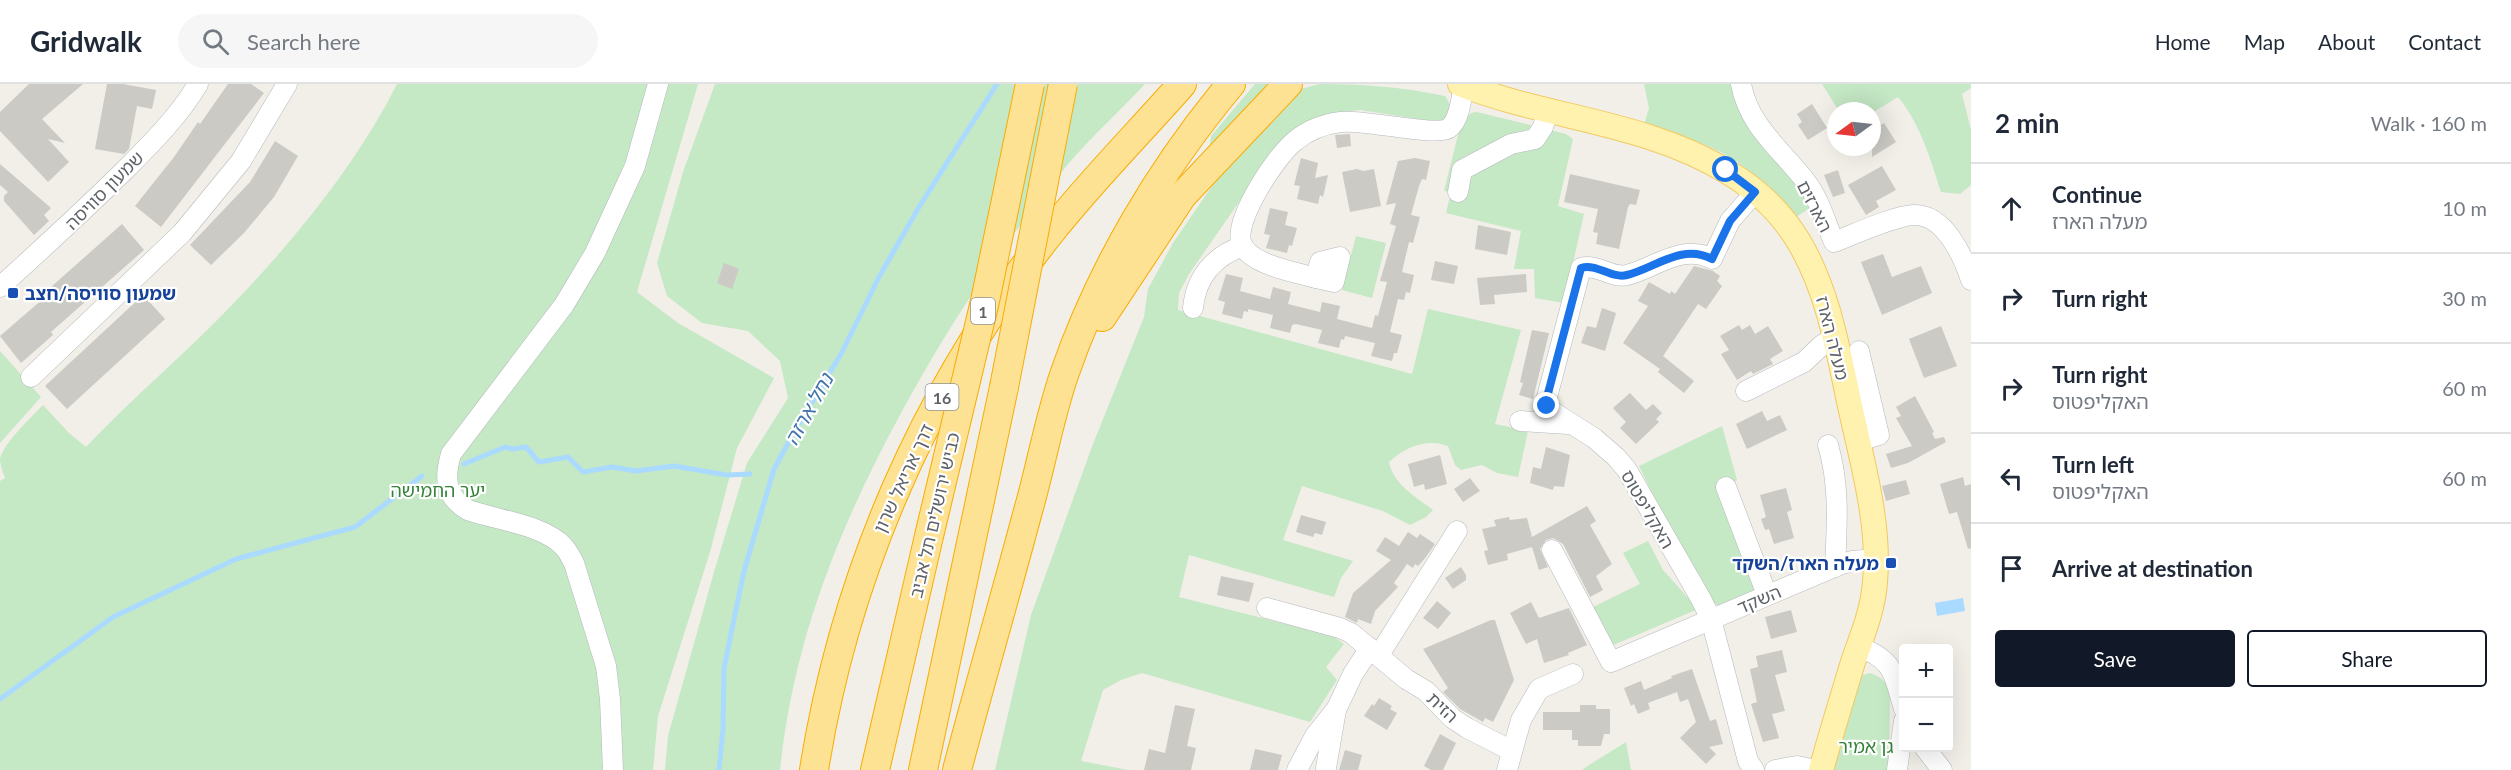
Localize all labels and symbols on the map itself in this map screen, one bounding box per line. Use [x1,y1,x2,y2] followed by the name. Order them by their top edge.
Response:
[1827,102,1881,156] north arrow
[60,146,148,234] street label: שמעון סוויסה
[1712,156,1738,182] route start
[1793,176,1837,236] street label: הארזים
[25,282,176,304] place label: שמעון סוויסה/חצב
[6,286,20,300] marker: שמעון סוויסה/חצב
[1812,294,1854,382] street label: מעלה הארז
[971,298,995,324] road number: 1
[779,368,838,449] water label: נחל ארזה
[926,384,958,410] road number: 16
[1533,392,1559,418] route end
[868,420,938,536] street label: דרך אריאל שרון
[904,430,964,600] street label: כביש ירושלים תל אביב
[1617,466,1679,552] street label: האקליפטוס
[391,479,485,501] park label: יער החמישה
[1732,552,1879,574] place label: מעלה הארז/השקד
[1884,556,1898,570] marker: מעלה הארז/השקד
[1734,580,1784,618] street label: השקד
[1423,687,1463,727] street label: הזית
[1839,735,1894,757] park label: גן אמיר

